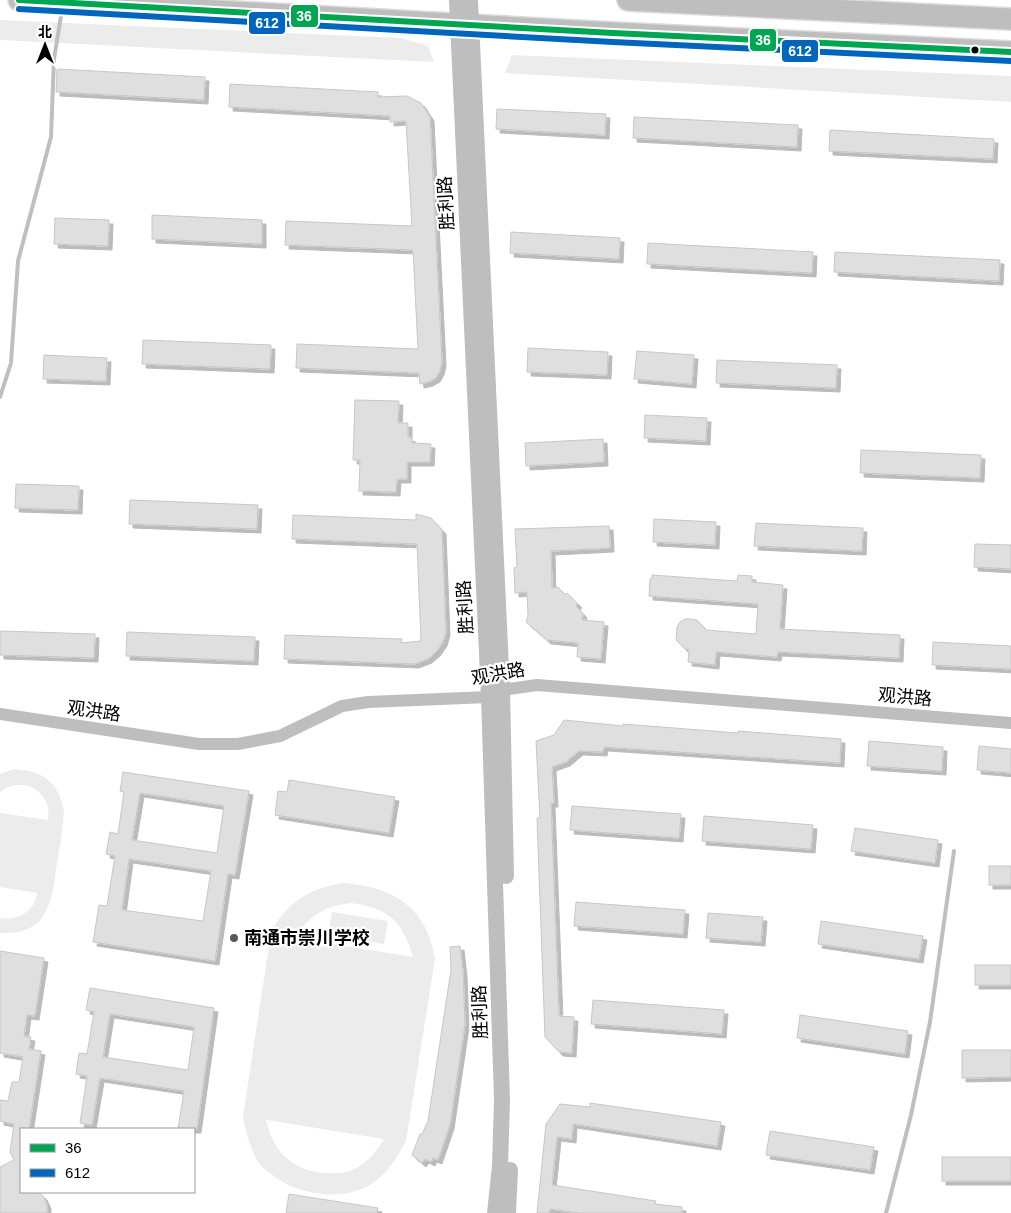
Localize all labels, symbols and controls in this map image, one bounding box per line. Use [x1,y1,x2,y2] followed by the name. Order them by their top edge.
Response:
[290,4,319,28] line badge: 36
[296,8,312,24] text: 36
[248,11,286,35] line badge: 612
[255,15,279,31] text: 612
[20,20,70,70] north arrow
[38,24,52,40] text: 北
[749,28,777,52] line badge: 36
[755,32,771,48] text: 36
[781,39,819,63] line badge: 612
[788,43,812,59] text: 612
[970,45,980,55] unlabelled marker
[435,176,457,230] street label: 胜利路
[454,580,476,634] street label: 胜利路
[470,659,526,689] street label: 观洪路
[877,685,933,709] street label: 观洪路
[66,697,122,725] street label: 观洪路
[244,928,370,948] place label: 南通市崇川学校
[228,932,240,944] marker: 南通市崇川学校
[469,985,491,1039] street label: 胜利路
[20,1128,195,1193] legend
[65,1139,82,1156] text: 36
[65,1164,90,1181] text: 612

